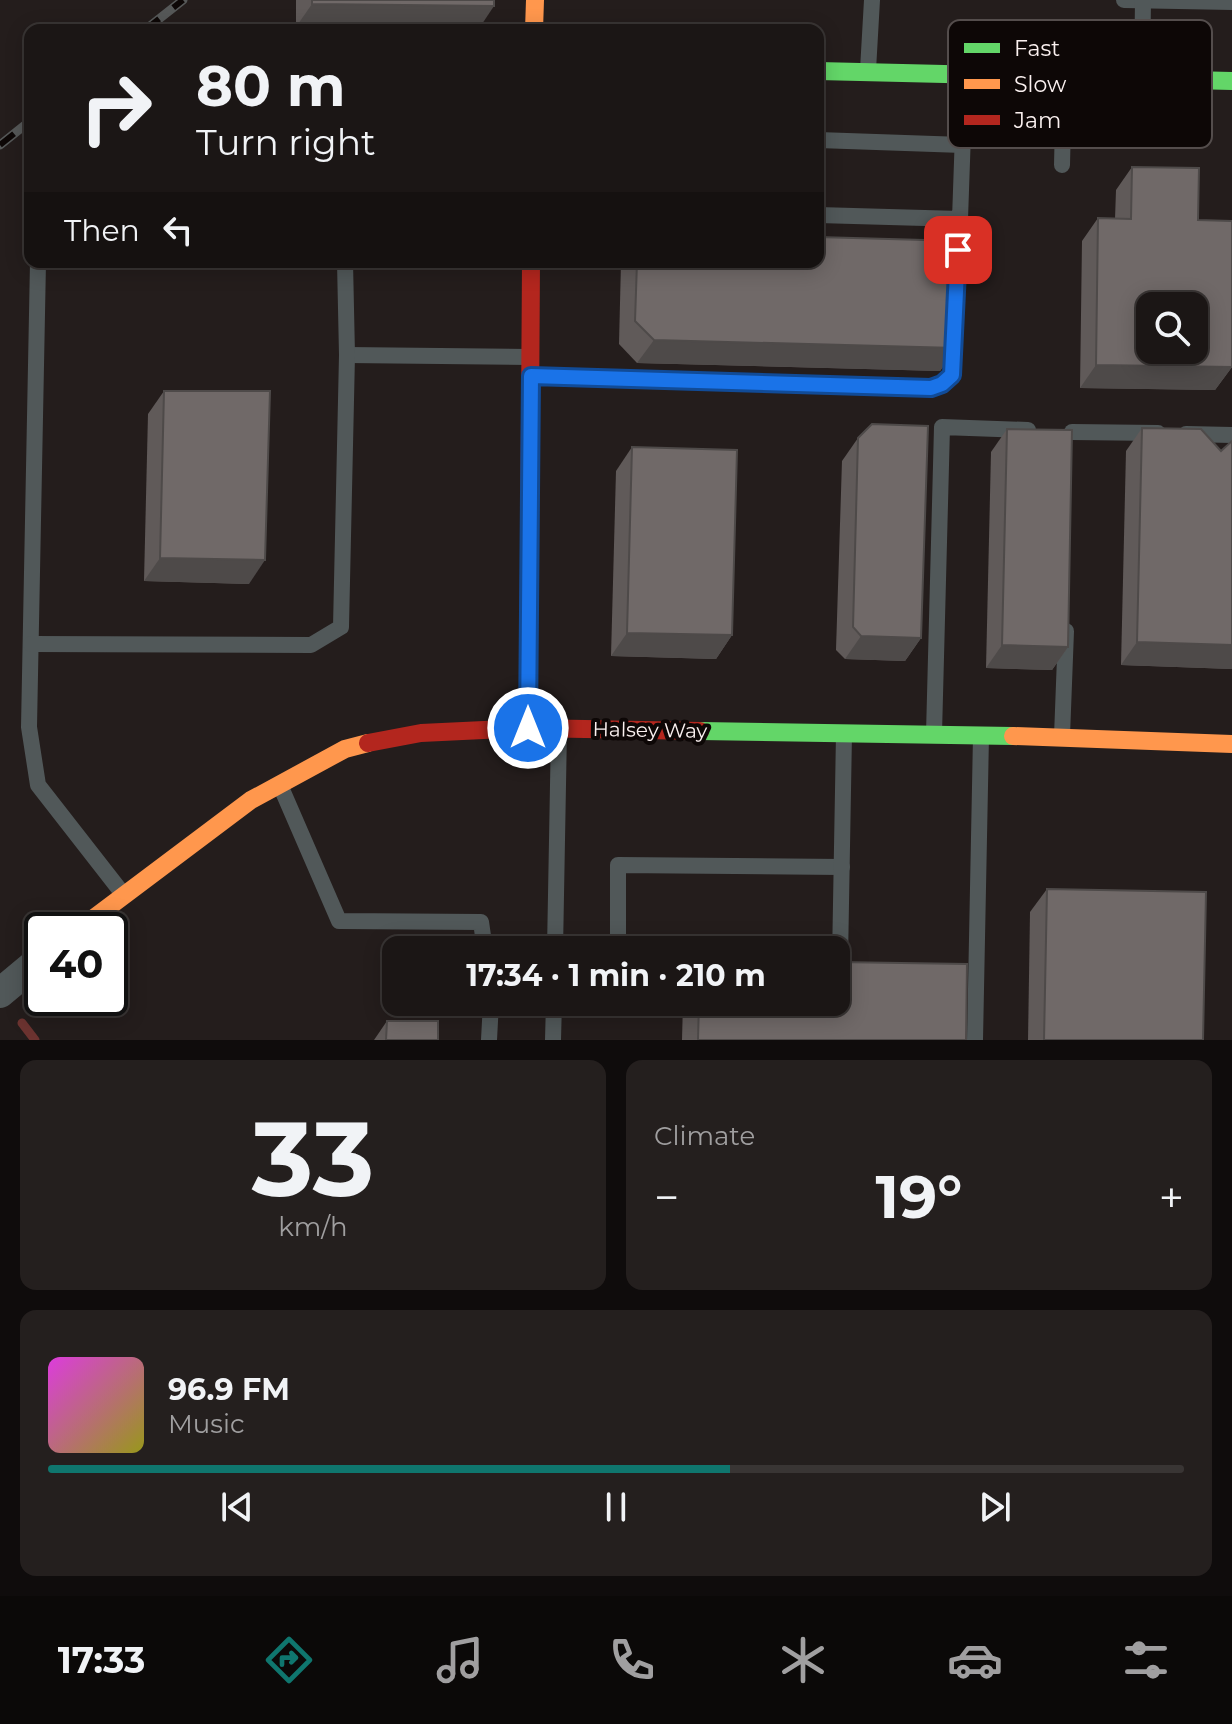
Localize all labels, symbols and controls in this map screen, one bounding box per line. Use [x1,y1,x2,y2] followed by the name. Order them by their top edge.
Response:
[948,20,1212,148] legend
[1014,35,1060,62] text: Fast
[196,52,346,120] text: 80 m
[64,56,168,160] icon: right
[1014,71,1067,98] text: Slow
[1013,107,1061,134] text: Jam
[196,120,376,164] text: Turn right
[156,208,200,252] icon: left
[64,212,140,249] text: Then
[924,216,992,284] pin
[936,228,980,272] icon: arrive
[1136,292,1208,364] map controls
[1136,292,1208,364] button: search
[486,686,570,770] position arrow
[592,717,708,743] street label: Halsey Way
[24,912,128,1016] speed limit sign: 40
[466,957,766,994] text: 17:34 · 1 min · 210 m
[252,1095,374,1222] text: 33
[654,1120,755,1152] text: Climate
[876,1160,962,1233] text: 19°
[654,1170,679,1224] text: −
[1159,1170,1184,1224] text: +
[278,1211,348,1243] text: km/h
[168,1371,290,1408] text: 96.9 FM
[168,1408,245,1440] text: Music
[215,1485,259,1529] icon: previous
[594,1485,638,1529] icon: pause
[973,1485,1017,1529] icon: next
[261,1632,317,1688] icon: directions
[432,1632,488,1688] icon: music
[604,1632,660,1688] icon: phone
[775,1632,831,1688] icon: climate
[947,1632,1003,1688] icon: car
[1118,1632,1174,1688] icon: filters
[58,1638,145,1682] text: 17:33

